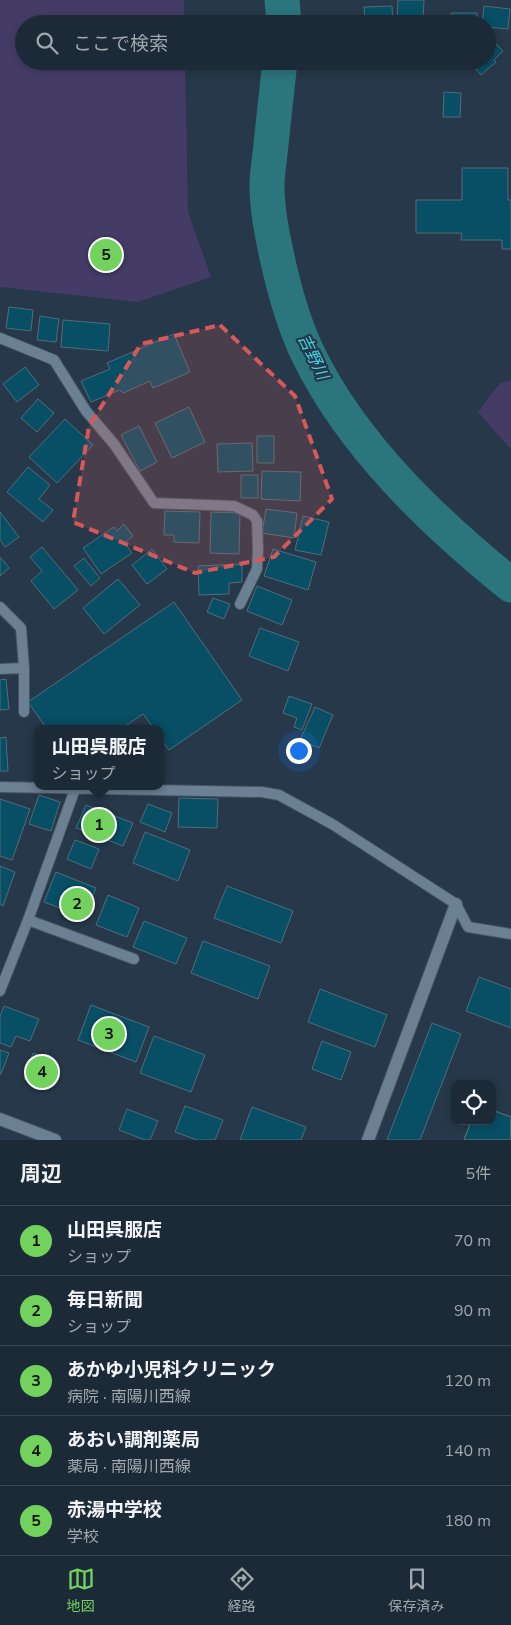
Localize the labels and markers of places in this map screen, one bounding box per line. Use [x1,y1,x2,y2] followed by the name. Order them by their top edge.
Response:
[90,236,122,274] pin: 5
[83,806,115,844] pin: 1
[61,885,93,923] pin: 2
[93,1015,125,1053] pin: 3
[26,1053,58,1091] pin: 4

